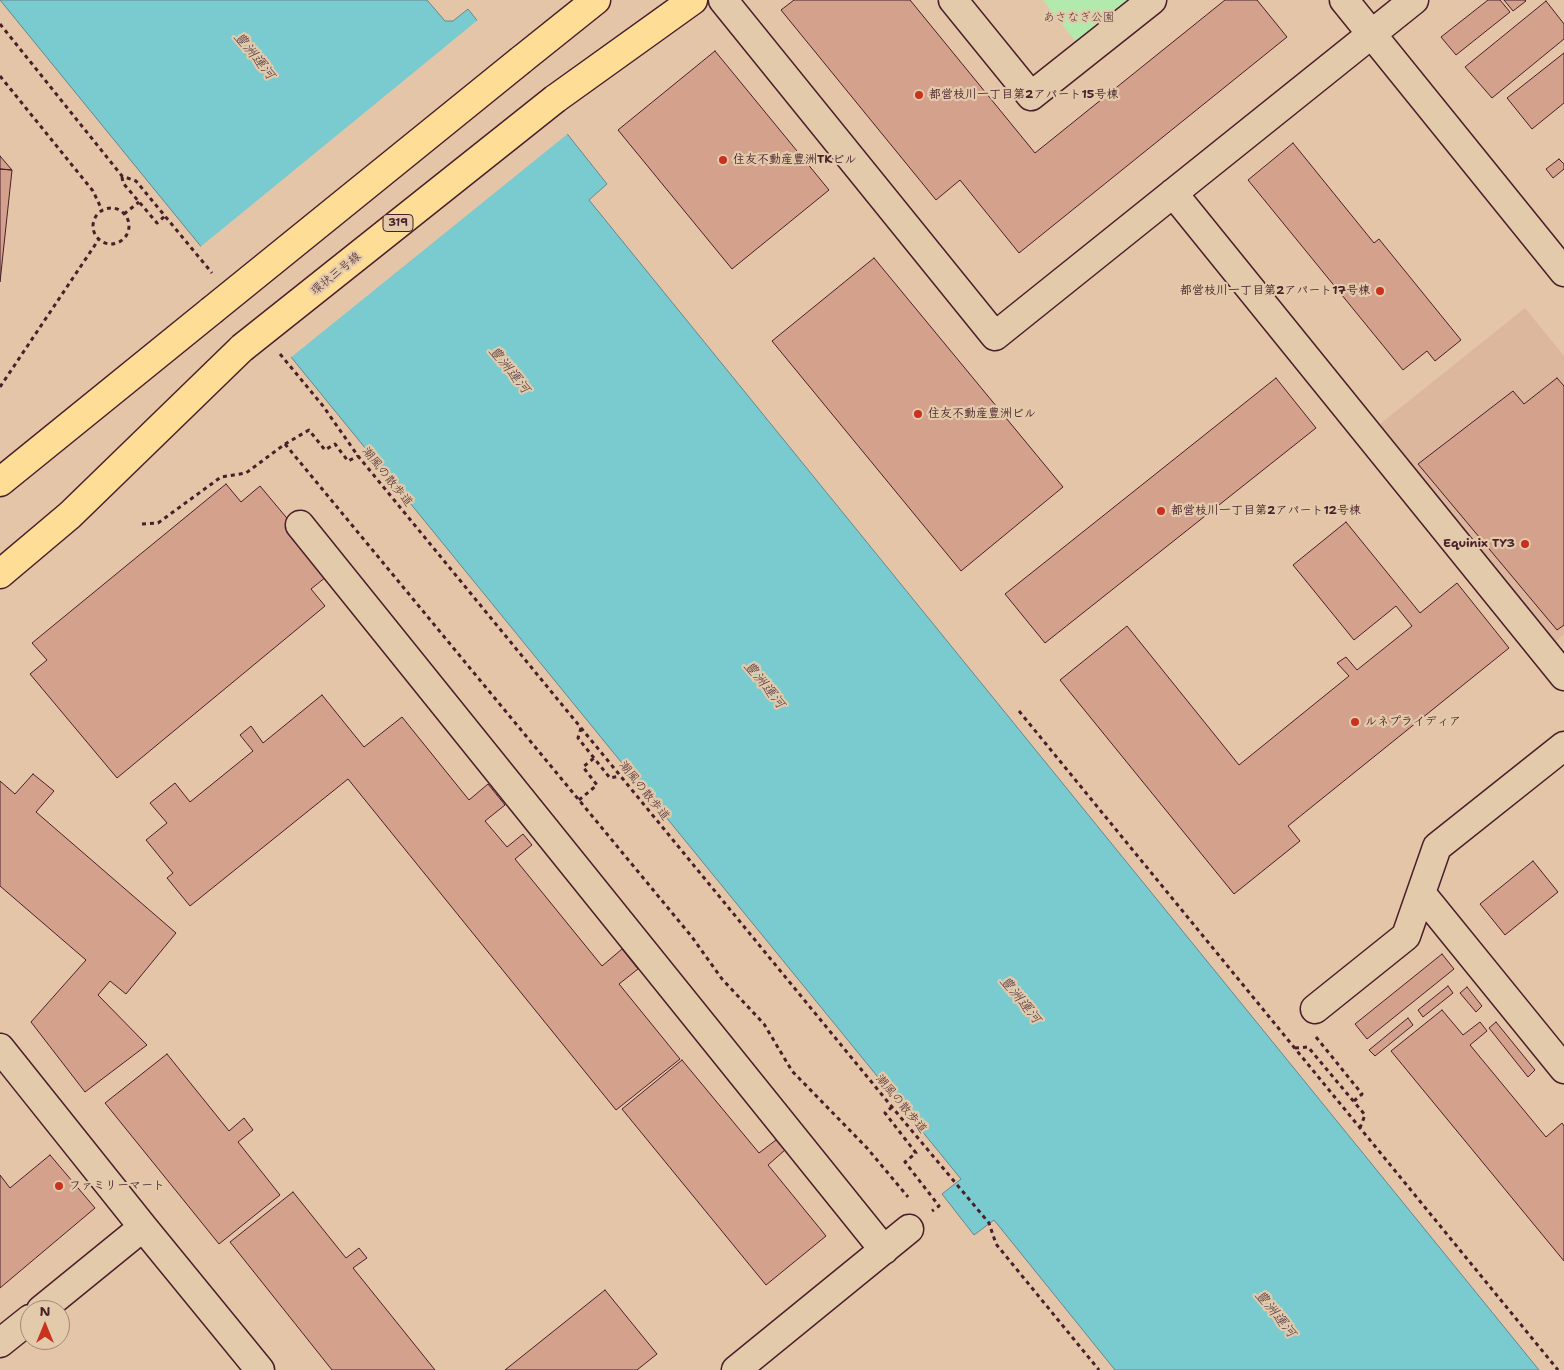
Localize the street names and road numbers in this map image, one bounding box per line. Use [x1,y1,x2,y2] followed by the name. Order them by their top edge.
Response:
[383,214,413,232] road number: 319
[308,250,364,298] street label: 環状三号線
[359,444,415,510] street label: 潮風の散歩道
[616,758,672,824] street label: 潮風の散歩道
[872,1072,930,1136] street label: 潮風の散歩道

